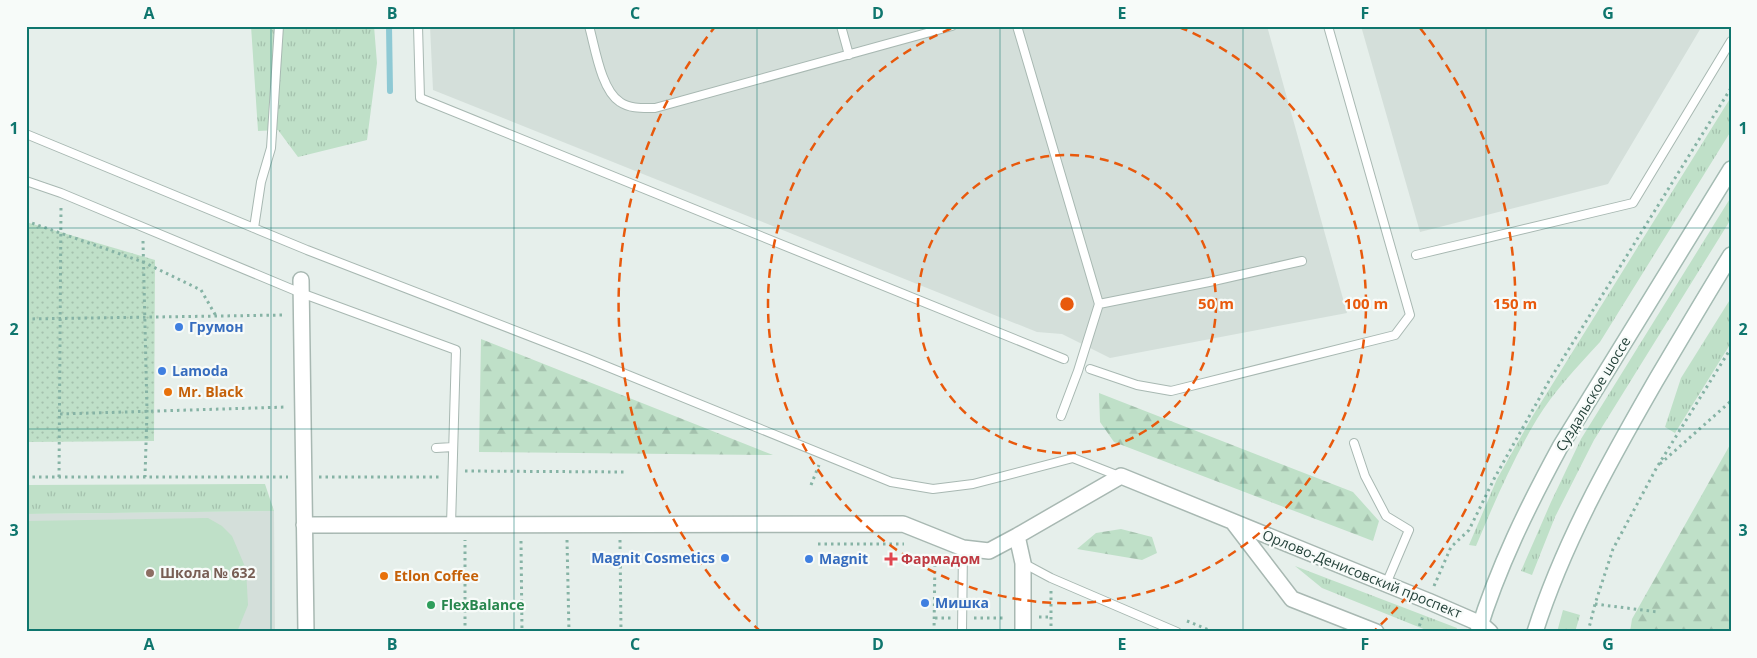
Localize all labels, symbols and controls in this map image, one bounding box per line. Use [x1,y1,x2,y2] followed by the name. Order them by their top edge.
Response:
[143,2,155,24] text: A
[387,2,397,24] text: B
[630,2,640,24] text: C
[872,2,884,24] text: D
[1118,2,1127,24] text: E
[1361,2,1369,24] text: F
[1602,2,1614,24] text: G
[9,117,19,139] text: 1
[1738,117,1748,139] text: 1
[1198,293,1234,313] text: 50 m
[1344,293,1388,313] text: 100 m
[1493,293,1537,313] text: 150 m
[1058,295,1076,313] centre of rings
[189,317,243,336] place label: Грумон
[9,318,19,340] text: 2
[1738,318,1748,340] text: 2
[173,321,185,333] marker: Грумон
[1551,333,1634,455] street label: Суздальское шоссе
[172,361,228,380] place label: Lamoda
[156,365,168,377] marker: Lamoda
[178,382,244,401] place label: Mr. Black
[162,386,174,398] marker: Mr. Black
[9,519,19,541] text: 3
[1738,519,1748,541] text: 3
[1260,525,1465,622] street label: Орлово-Денисовский проспект
[591,548,715,567] place label: Magnit Cosmetics
[819,549,868,568] place label: Magnit
[901,549,980,568] place label: Фармадом
[719,552,731,564] marker: Magnit Cosmetics
[803,553,815,565] marker: Magnit
[885,553,897,565] marker: Фармадом
[160,563,256,582] place label: Школа № 632
[394,566,479,585] place label: Etlon Coffee
[144,567,156,579] marker: Школа № 632
[378,570,390,582] marker: Etlon Coffee
[935,593,989,612] place label: Мишка
[441,595,525,614] place label: FlexBalance
[919,597,931,609] marker: Мишка
[425,599,437,611] marker: FlexBalance
[143,633,155,655] text: A
[387,633,397,655] text: B
[630,633,640,655] text: C
[872,633,884,655] text: D
[1118,633,1127,655] text: E
[1361,633,1369,655] text: F
[1602,633,1614,655] text: G

